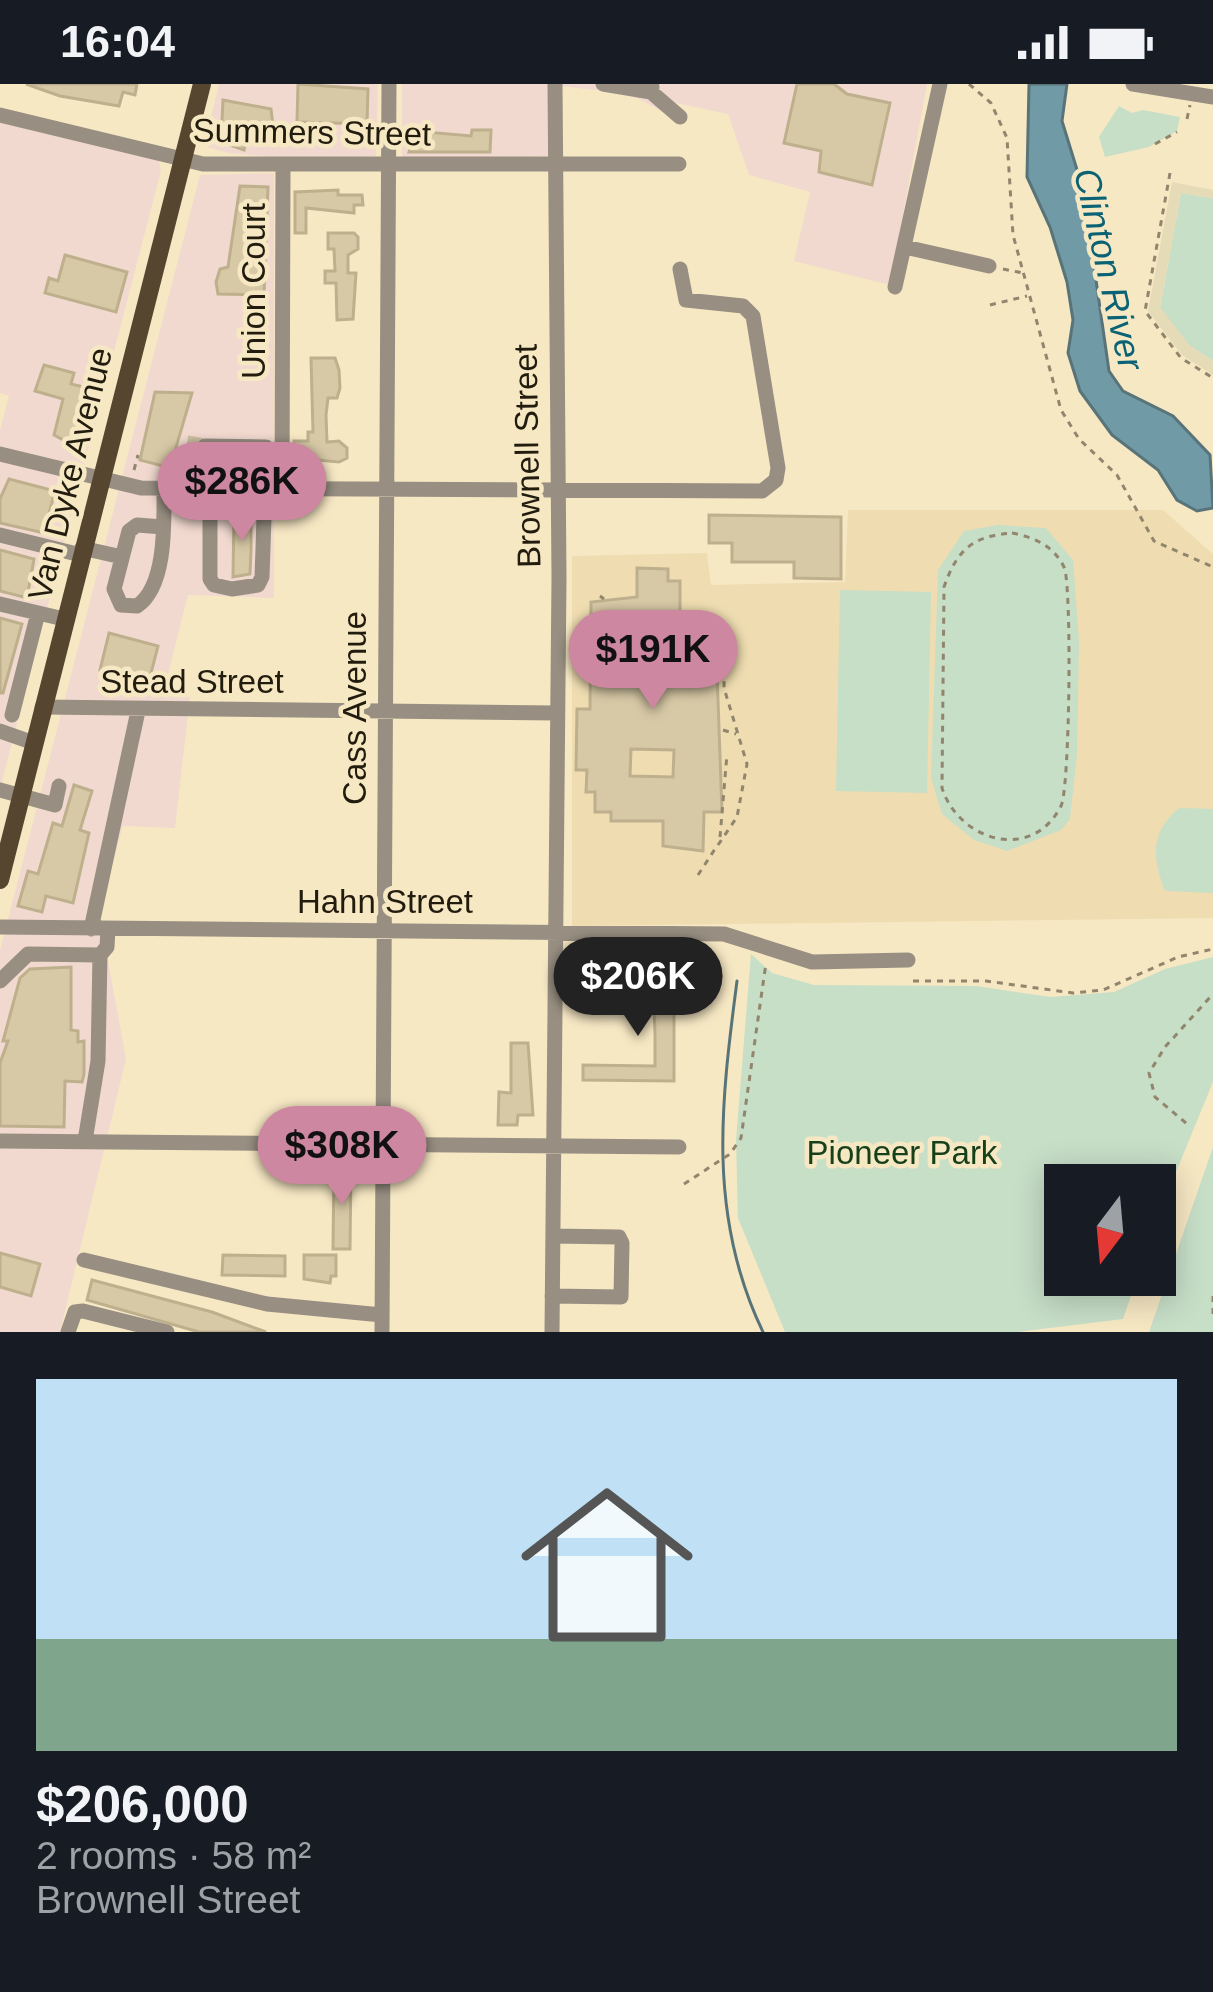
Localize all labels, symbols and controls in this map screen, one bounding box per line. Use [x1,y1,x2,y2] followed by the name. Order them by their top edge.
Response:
[60,16,175,67] text: 16:04
[192,111,432,153] street label: Summers Street
[1066,164,1153,376] water label: Clinton River
[235,203,272,379] street label: Union Court
[21,344,119,604] street label: Van Dyke Avenue
[507,344,547,568] street label: Brownell Street
[158,442,326,544] pin: $286K
[185,459,299,502] text: $286K
[569,610,737,712] pin: $191K
[336,611,373,805] street label: Cass Avenue
[596,627,710,670] text: $191K
[100,663,284,700] street label: Stead Street
[297,883,473,920] street label: Hahn Street
[554,937,722,1039] pin: $206K
[581,954,695,997] text: $206K
[258,1106,426,1208] pin: $308K
[285,1123,399,1166] text: $308K
[807,1134,998,1171] park label: Pioneer Park
[1044,1164,1176,1296] north arrow
[1044,1164,1176,1296] map controls
[499,1457,715,1673] icon: home
[36,1776,249,1833] text: $206,000
[36,1834,311,1877] text: 2 rooms · 58 m²
[36,1878,300,1921] text: Brownell Street

